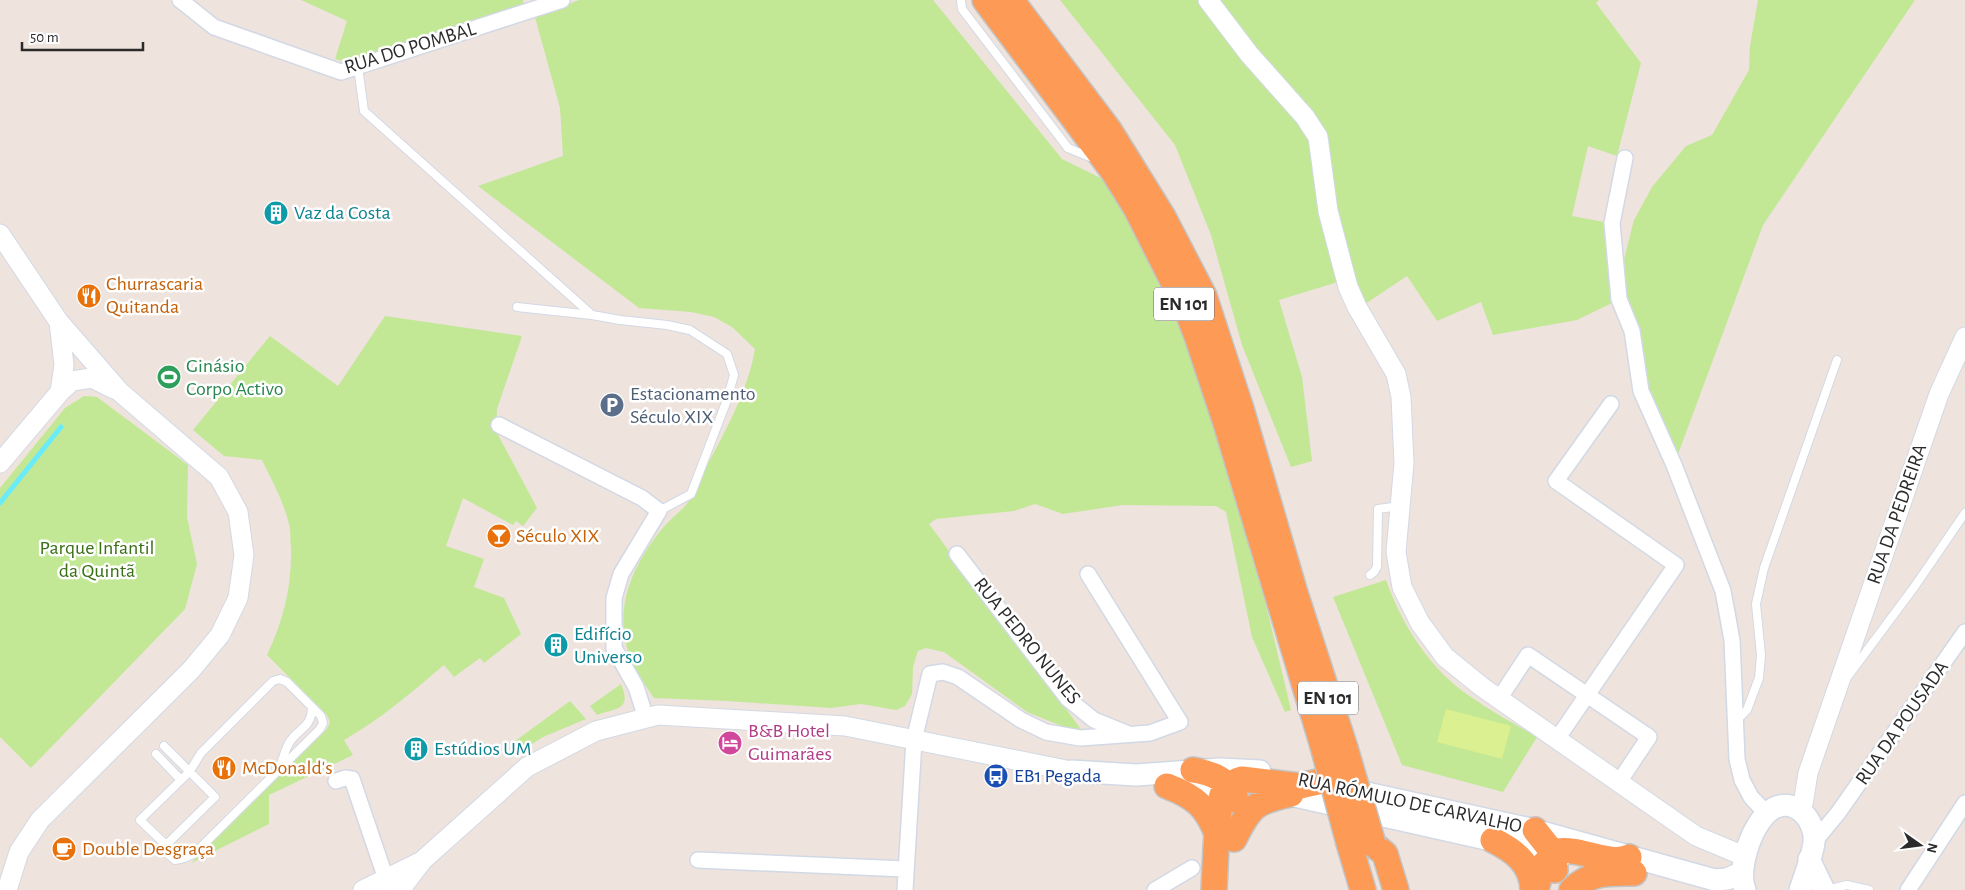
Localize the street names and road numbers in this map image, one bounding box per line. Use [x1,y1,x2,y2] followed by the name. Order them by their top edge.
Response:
[342,18,479,77] street label: RUA DO POMBAL
[1154,288,1214,320] road number: EN 101
[1864,441,1931,587] street label: RUA DA PEDREIRA
[970,574,1084,708] street label: RUA PEDRO NUNES
[1852,657,1952,789] street label: RUA DA POUSADA
[1298,681,1358,714] road number: EN 101
[1296,768,1524,837] street label: RUA RÓMULO DE CARVALHO

